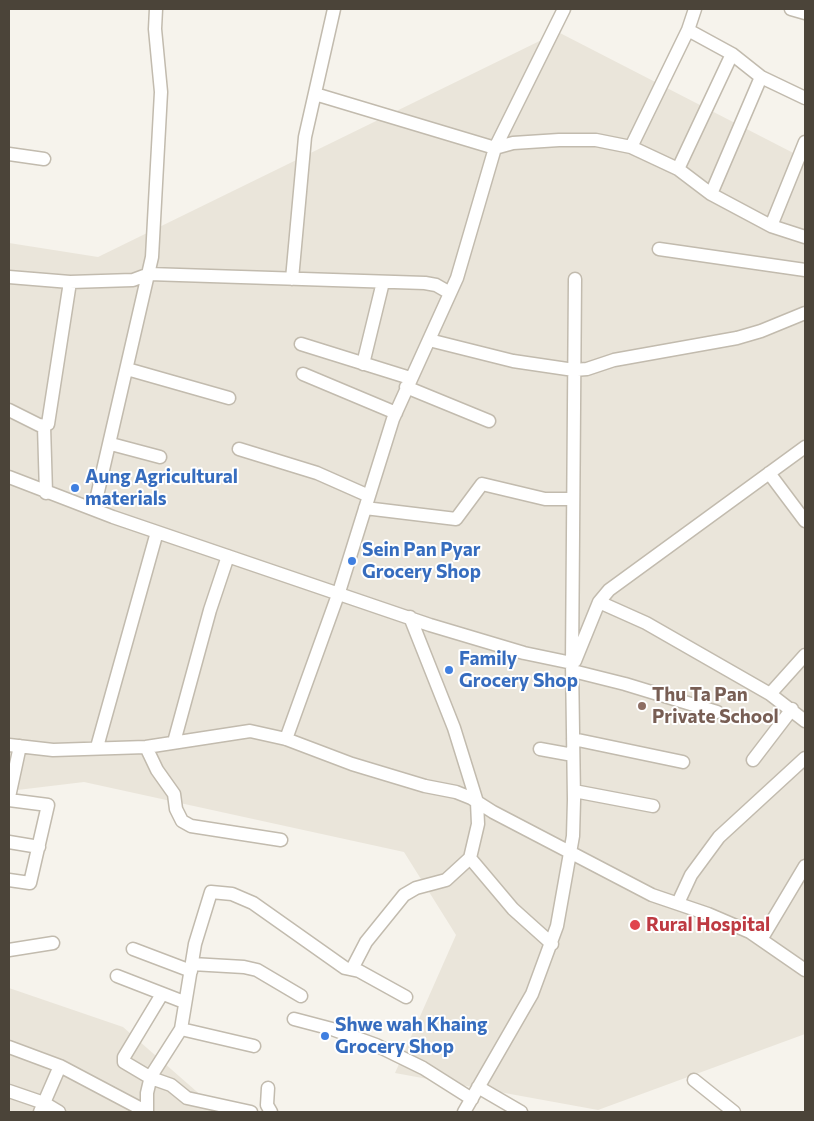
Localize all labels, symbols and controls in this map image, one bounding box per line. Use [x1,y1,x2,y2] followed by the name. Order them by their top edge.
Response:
[85,466,238,510] place label: Aung Agricultural materials
[69,482,81,494] marker: Aung Agricultural materials
[362,539,481,583] place label: Sein Pan Pyar Grocery Shop
[346,555,358,567] marker: Sein Pan Pyar Grocery Shop
[459,648,578,692] place label: Family Grocery Shop
[443,664,455,676] marker: Family Grocery Shop
[652,684,779,728] place label: Thu Ta Pan Private School
[636,700,648,712] marker: Thu Ta Pan Private School
[646,914,770,936] place label: Rural Hospital
[628,918,642,932] marker: Rural Hospital
[335,1014,487,1058] place label: Shwe wah Khaing Grocery Shop
[319,1030,331,1042] marker: Shwe wah Khaing Grocery Shop

